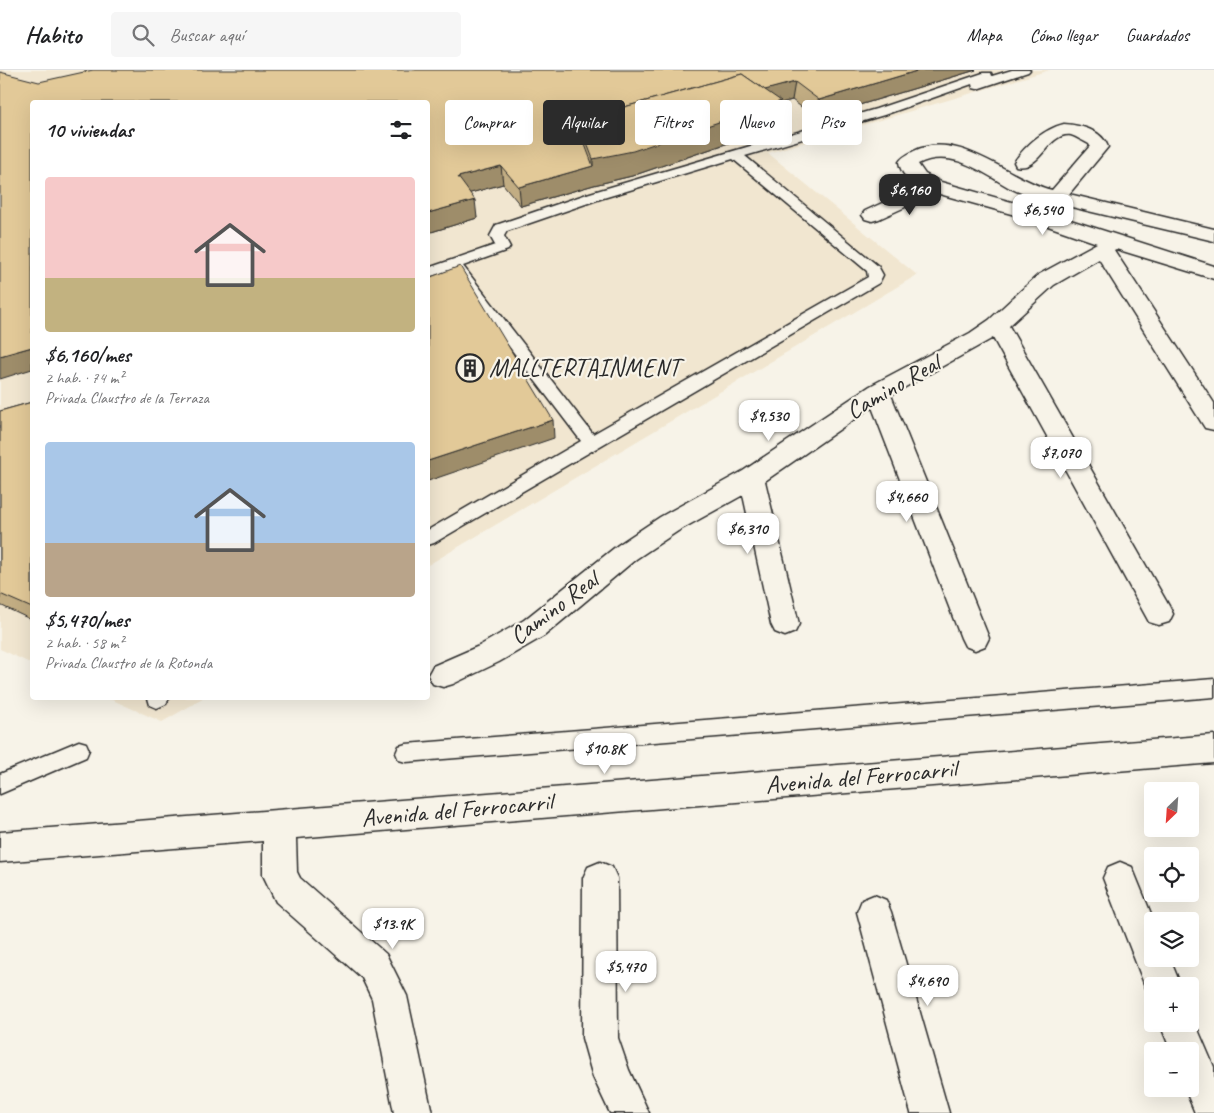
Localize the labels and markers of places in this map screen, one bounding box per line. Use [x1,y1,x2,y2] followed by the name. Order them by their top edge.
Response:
[869,174,951,216] pin: $6,160
[1002,194,1084,236] pin: $6,540
[489,352,686,384] place label: MALLTERTAINMENT
[455,353,485,383] building icon: MALLTERTAINMENT
[728,400,810,442] pin: $9,530
[1020,436,1102,479] pin: $7,070
[866,480,948,523] pin: $4,660
[707,512,789,555] pin: $6,310
[564,732,646,775] pin: $10.8K
[352,908,434,950] pin: $13.9K
[585,950,667,993] pin: $5,470
[887,964,969,1007] pin: $4,690

